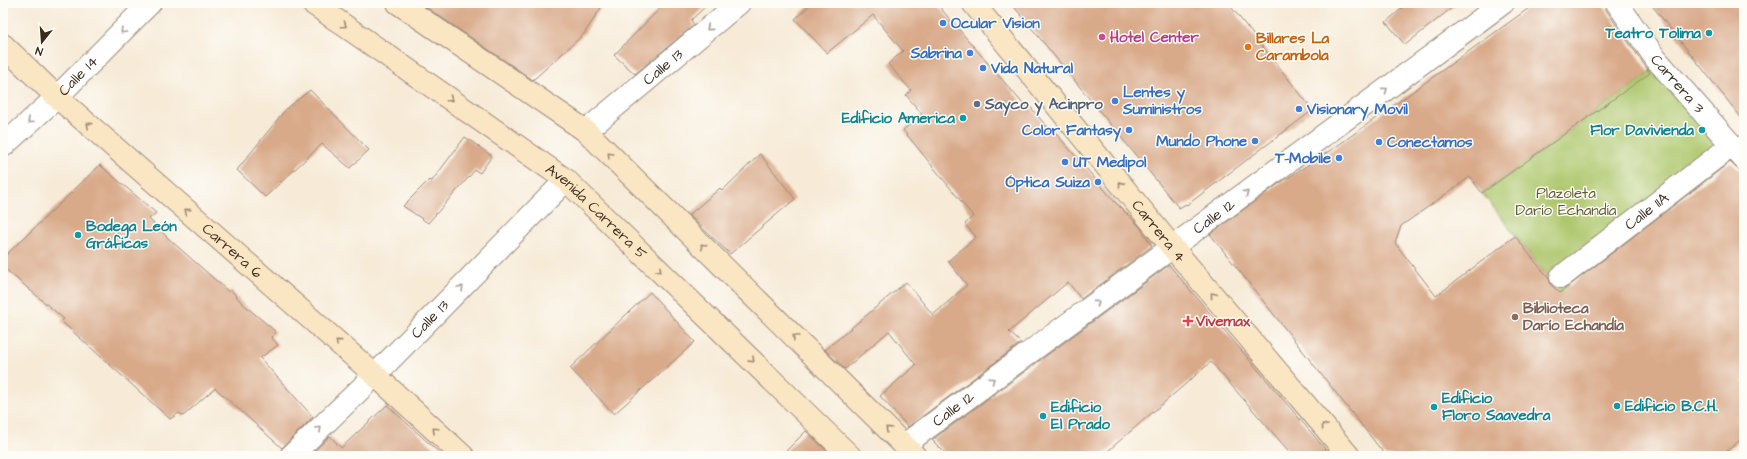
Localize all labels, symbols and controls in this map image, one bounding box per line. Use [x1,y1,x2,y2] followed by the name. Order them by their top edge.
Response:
[951,13,1040,34] place label: Ocular Vision
[938,18,948,28] marker: Ocular Vision
[339,20,346,27] one-way arrow
[22,22,62,62] north arrow
[1604,23,1701,44] place label: Teatro Tolima
[706,24,714,31] one-way arrow
[120,26,128,34] one-way arrow
[1110,27,1199,48] place label: Hotel Center
[1256,28,1330,66] place label: Billares La Carambola
[1704,28,1714,38] marker: Teatro Tolima
[1097,32,1107,42] marker: Hotel Center
[1243,42,1253,52] marker: Billares La Carambola
[34,43,45,59] text: N
[910,43,962,64] place label: Sabrina
[638,44,688,90] street label: Calle 13
[965,48,975,58] marker: Sabrina
[1646,49,1710,118] street label: Carrera 3
[53,51,103,101] street label: Calle 14
[990,58,1074,79] place label: Vida Natural
[978,63,988,73] marker: Vida Natural
[1122,82,1202,120] place label: Lentes y Suministros
[1380,88,1387,95] one-way arrow
[446,94,453,101] one-way arrow
[984,94,1103,116] place label: Sayco y Acinpro
[1110,96,1120,106] marker: Lentes y Suministros
[972,99,982,109] marker: Sayco y Acinpro
[1306,99,1408,121] place label: Visionary Movil
[1294,104,1304,114] marker: Visionary Movil
[842,108,955,129] place label: Edificio America
[958,113,968,123] marker: Edificio America
[27,117,35,124] one-way arrow
[1022,120,1122,142] place label: Color Fantasy
[1590,120,1694,141] place label: Flor Davivienda
[87,123,94,130] one-way arrow
[1124,125,1134,135] marker: Color Fantasy
[1697,125,1707,135] marker: Flor Davivienda
[1156,131,1247,152] place label: Mundo Phone
[1387,132,1473,153] place label: Conectamos
[1250,136,1260,146] marker: Mundo Phone
[1374,137,1384,147] marker: Conectamos
[1274,148,1331,169] place label: T-Mobile
[607,152,615,159] one-way arrow
[1073,152,1147,173] place label: UT Medipol
[1334,153,1344,163] marker: T-Mobile
[1060,157,1070,167] marker: UT Medipol
[541,158,652,264] street label: Avenida Carrera 5
[1006,172,1090,193] place label: Óptica Suiza
[1093,177,1103,187] marker: Óptica Suiza
[1118,182,1125,189] one-way arrow
[1516,183,1617,221] park label: Plazoleta Darío Echandía
[1620,187,1673,235] street label: Calle 11A
[1242,190,1249,197] one-way arrow
[1188,194,1240,239] street label: Calle 12
[1127,195,1191,267] street label: Carrera 4
[185,208,192,215] one-way arrow
[86,216,177,254] place label: Bodega León Gráficas
[198,218,268,283] street label: Carrera 6
[73,230,83,240] marker: Bodega León Gráficas
[700,243,708,251] one-way arrow
[654,265,662,272] one-way arrow
[456,285,463,293] one-way arrow
[1210,293,1217,300] one-way arrow
[406,295,454,343] street label: Calle 13
[1523,298,1624,336] place label: Biblioteca Darío Echandía
[1092,301,1099,308] one-way arrow
[1195,311,1251,332] place label: Vivemax
[1510,312,1520,322] marker: Biblioteca Darío Echandía
[1183,316,1193,326] marker: Vivemax
[792,334,800,342] one-way arrow
[336,340,343,347] one-way arrow
[747,355,755,363] one-way arrow
[988,377,995,385] one-way arrow
[928,386,979,431] street label: Calle 12
[1442,388,1551,426] place label: Edificio Floro Saavedra
[1625,396,1718,417] place label: Edificio B.C.H.
[1051,397,1110,435] place label: Edificio El Prado
[1612,401,1622,411] marker: Edificio B.C.H.
[1429,402,1439,412] marker: Edificio Floro Saavedra
[1038,411,1048,421] marker: Edificio El Prado
[1322,424,1329,431] one-way arrow
[314,426,322,434] one-way arrow
[885,426,893,434] one-way arrow
[432,427,440,434] one-way arrow

